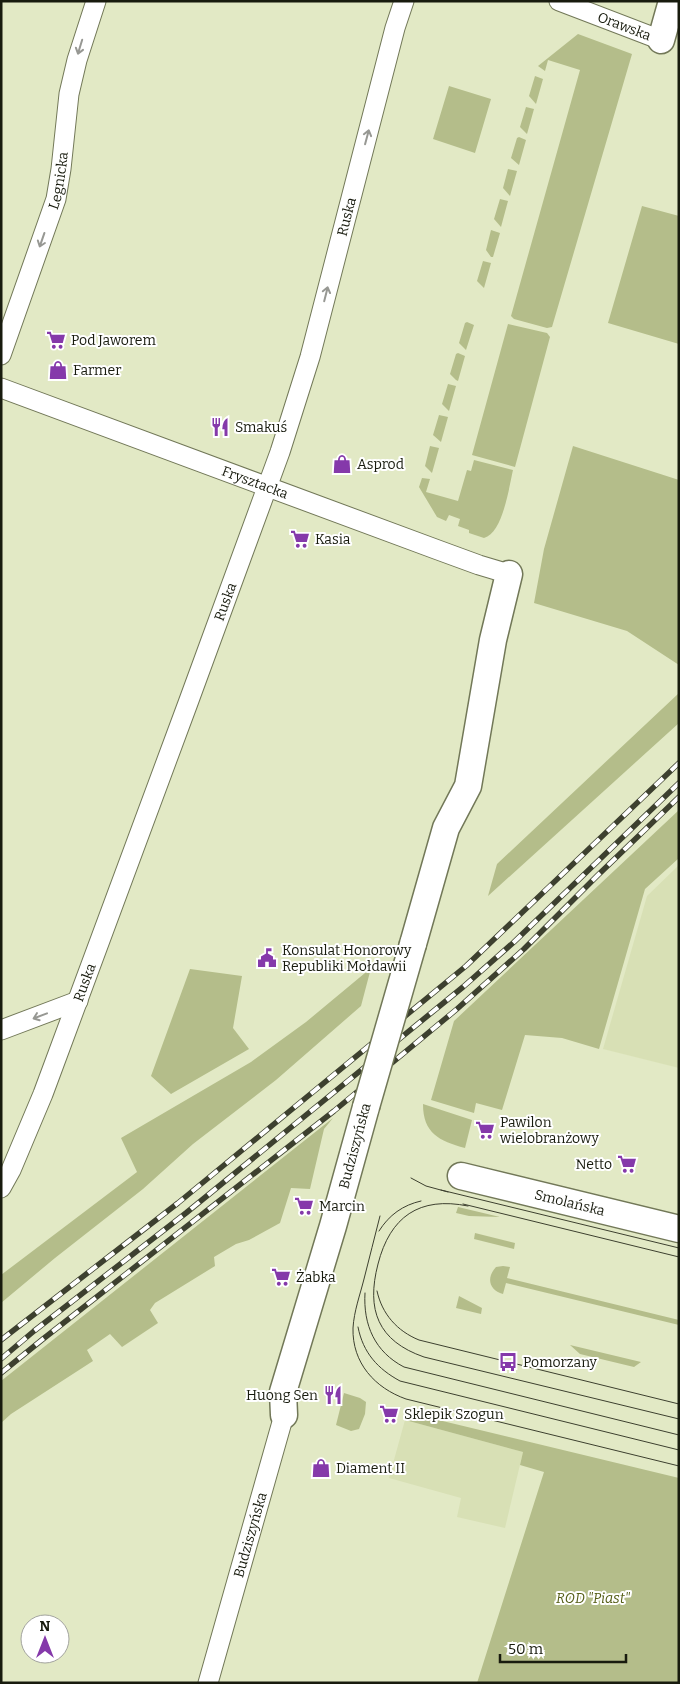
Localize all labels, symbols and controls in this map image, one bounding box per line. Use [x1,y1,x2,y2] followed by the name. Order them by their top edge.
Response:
[595,8,654,44] street label: Orawska
[75,39,85,55] one-way arrow
[363,129,372,145] one-way arrow
[45,151,71,212] street label: Legnicka
[333,195,360,238] street label: Ruska
[36,232,46,248] one-way arrow
[322,286,331,302] one-way arrow
[45,329,67,351] supermarket icon: Pod Jaworem
[71,332,156,349] place label: Pod Jaworem
[47,359,69,381] shop icon: Farmer
[73,362,121,379] place label: Farmer
[209,416,231,438] restaurant icon: Smakuś
[235,419,287,436] place label: Smakuś
[331,453,353,475] shop icon: Asprod
[357,456,404,473] place label: Asprod
[220,462,291,502] street label: Frysztacka
[289,528,311,550] supermarket icon: Kasia
[315,531,351,548] place label: Kasia
[210,580,240,623] street label: Ruska
[282,942,412,975] place label: Konsulat Honorowy Republiki Mołdawii
[256,947,278,969] public building icon: Konsulat Honorowy Republiki Mołdawii
[70,961,99,1004] street label: Ruska
[32,1012,48,1021] one-way arrow
[335,1101,375,1191] street label: Budziszyńska
[499,1114,599,1147] place label: Pawilon wielobranżowy
[474,1119,496,1141] supermarket icon: Pawilon wielobranżowy
[616,1153,638,1175] supermarket icon: Netto
[575,1156,612,1173] place label: Netto
[533,1186,607,1219] street label: Smolańska
[293,1195,315,1217] supermarket icon: Marcin
[319,1198,365,1215] place label: Marcin
[270,1266,292,1288] supermarket icon: Żabka
[296,1269,336,1286] place label: Żabka
[497,1351,519,1373] bus stop icon: Pomorzany
[523,1354,598,1371] place label: Pomorzany
[322,1384,344,1406] restaurant icon: Huong Sen
[246,1387,318,1404] place label: Huong Sen
[378,1403,400,1425] supermarket icon: Sklepik Szogun
[404,1406,504,1423] place label: Sklepik Szogun
[310,1457,332,1479] shop icon: Diament II
[336,1460,405,1477] place label: Diament II
[230,1490,270,1580] street label: Budziszyńska
[556,1590,631,1607] park label: ROD "Piast"
[20,1614,70,1664] north arrow
[40,1618,51,1635] text: N
[500,1632,626,1664] scale bar
[508,1640,544,1658] text: 50 m

